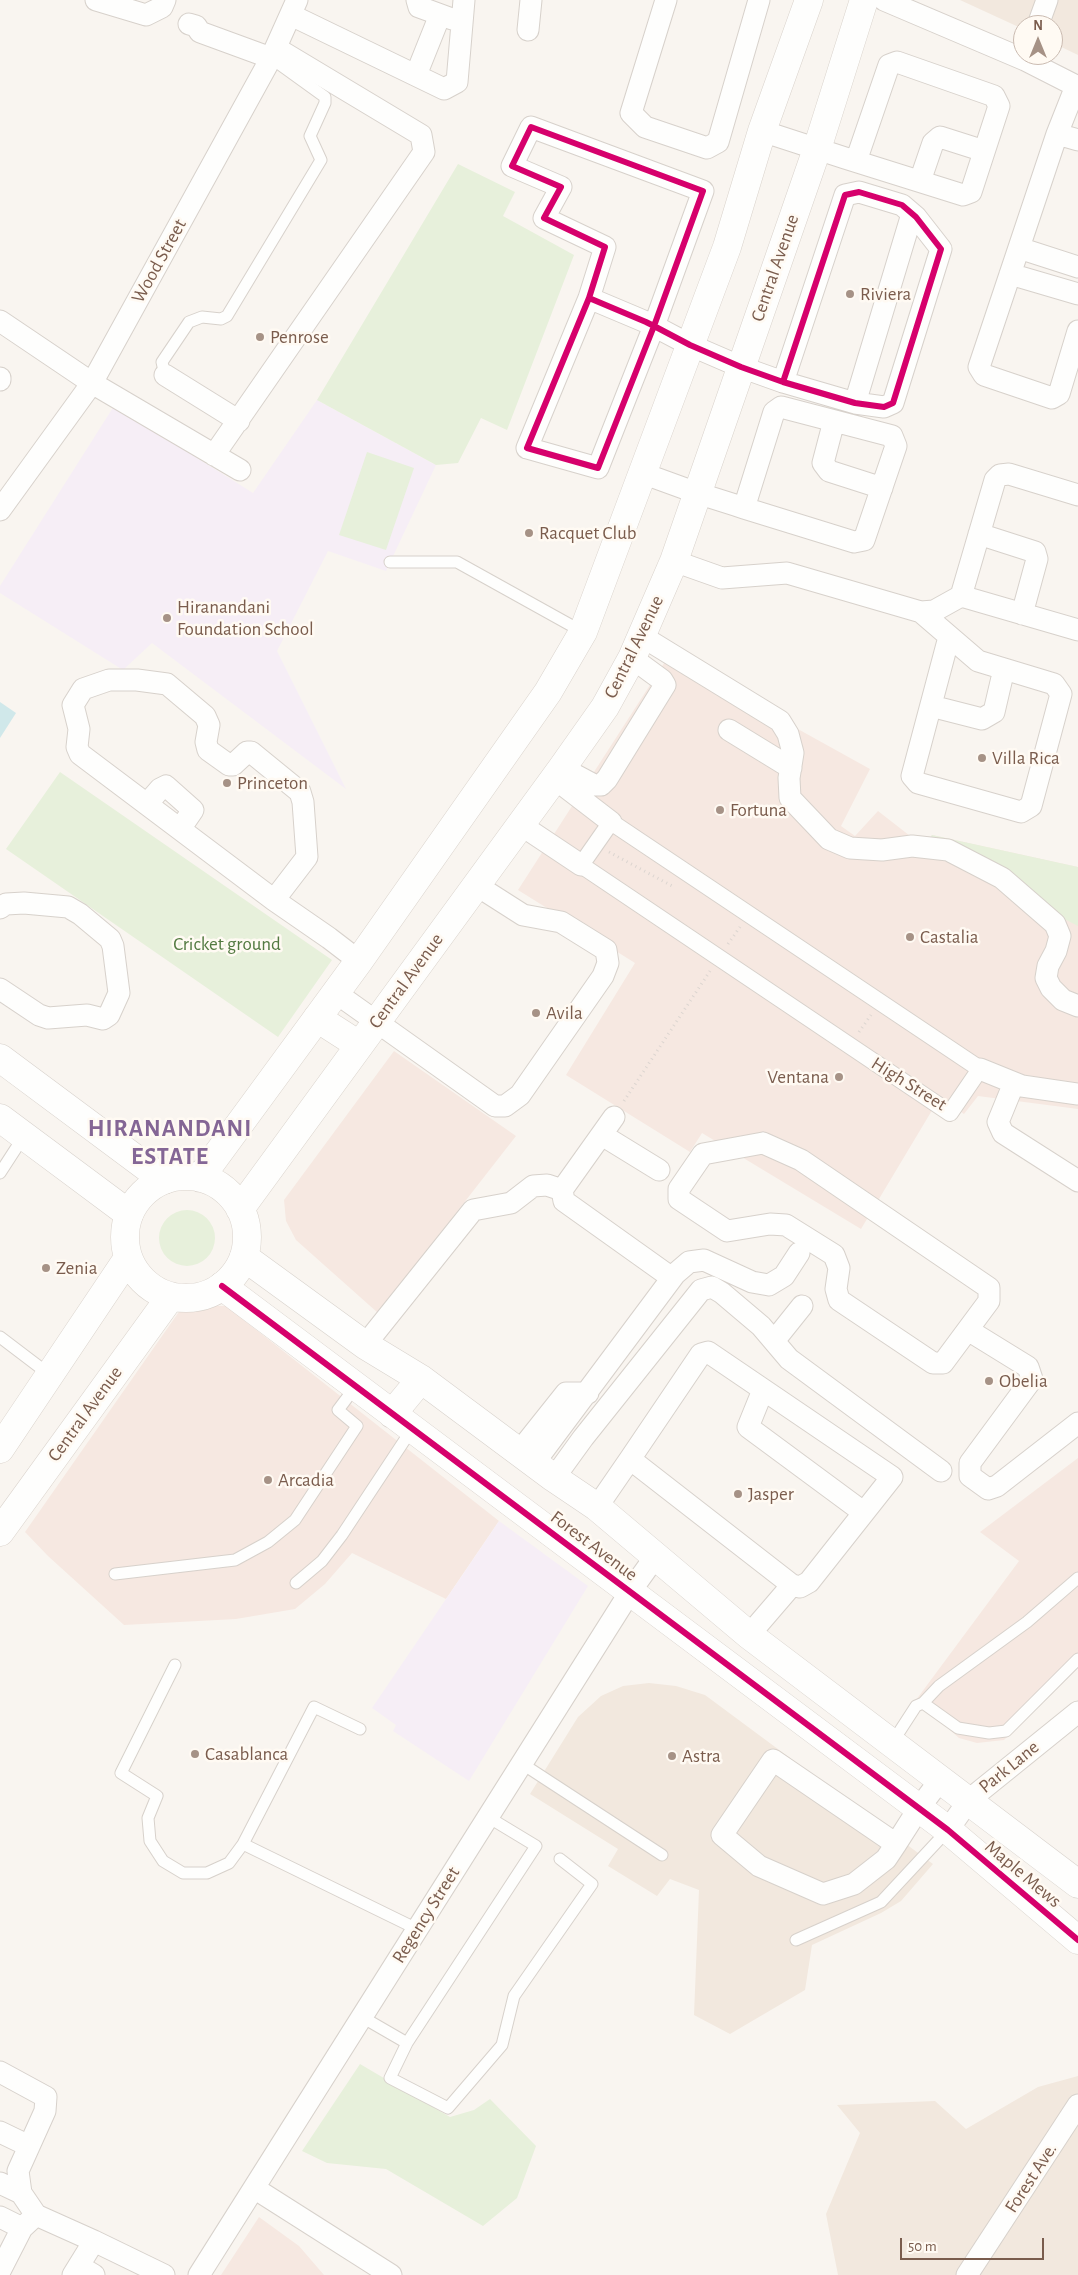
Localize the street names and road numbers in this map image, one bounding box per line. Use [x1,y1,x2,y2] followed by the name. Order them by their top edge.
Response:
[746,211,804,325] street label: Central Avenue
[127,215,191,307] street label: Wood Street
[599,592,669,702] street label: Central Avenue
[364,929,448,1033] street label: Central Avenue
[867,1052,951,1116] street label: High Street
[43,1362,127,1466] street label: Central Avenue
[546,1506,642,1586] street label: Forest Avenue
[974,1736,1044,1798] street label: Park Lane
[980,1835,1066,1913] street label: Maple Mews
[387,1863,465,1967] street label: Regency Street
[1000,2139,1062,2217] street label: Forest Ave.

